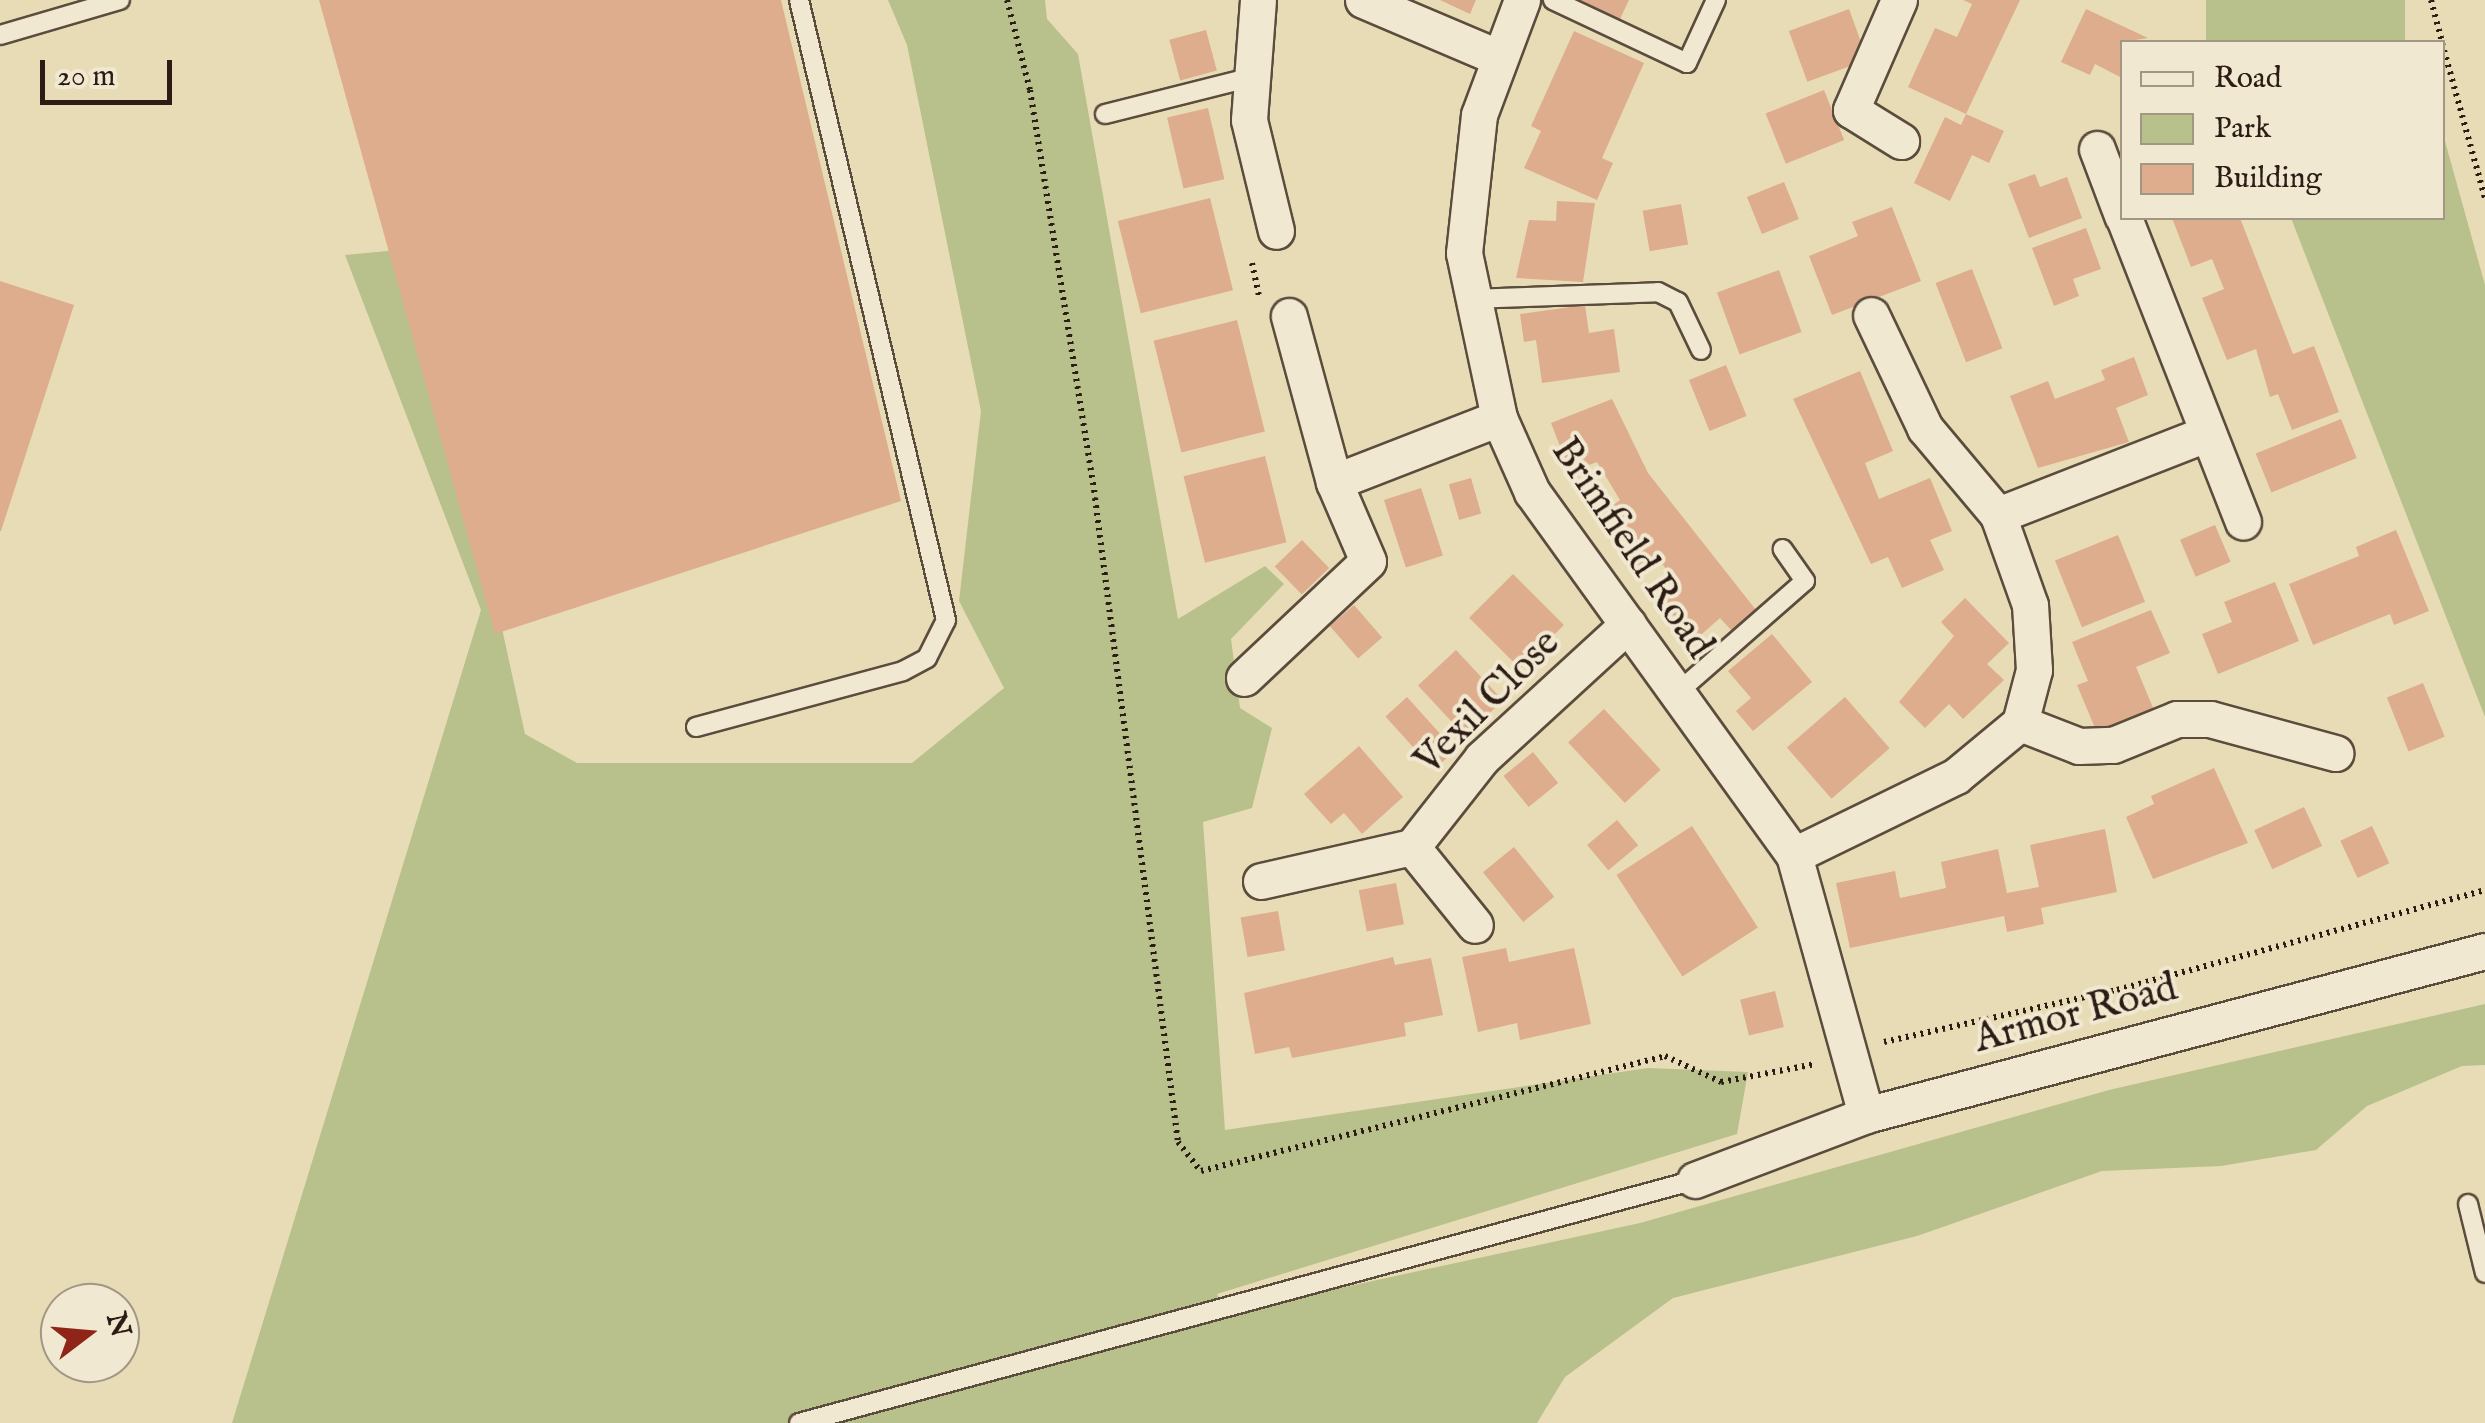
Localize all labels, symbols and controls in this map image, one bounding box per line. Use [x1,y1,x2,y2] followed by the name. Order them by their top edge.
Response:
[45,40,178,102] scale bar
[2120,40,2445,220] legend
[57,58,116,96] text: 20 m
[2214,60,2282,98] text: Road
[2214,110,2271,148] text: Park
[2214,160,2322,198] text: Building
[1540,430,1722,668] street label: Brimfield Road
[1405,620,1571,786] street label: Vexil Close
[1969,965,2183,1065] street label: Armor Road
[40,1283,140,1383] north arrow
[97,1309,138,1342] text: N

